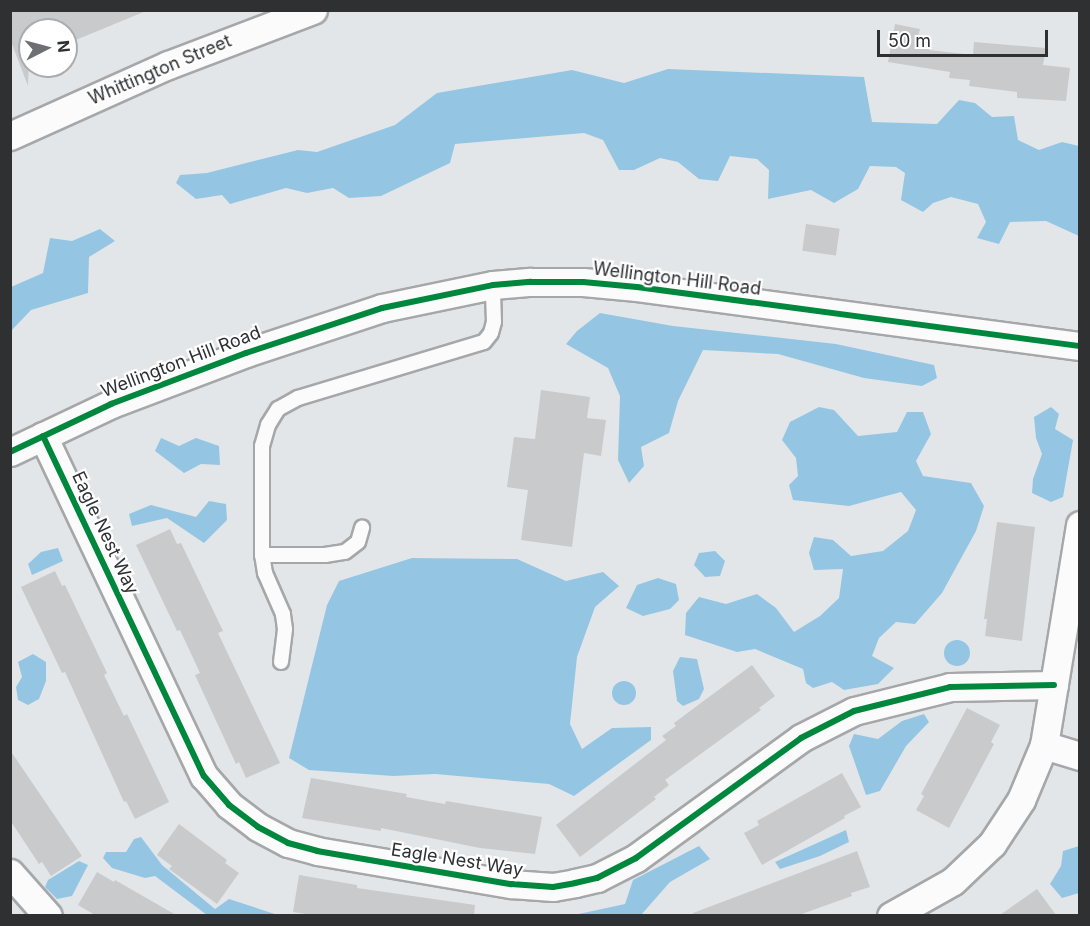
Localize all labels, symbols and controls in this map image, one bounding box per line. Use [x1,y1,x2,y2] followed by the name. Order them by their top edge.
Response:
[18,18,78,78] north arrow
[880,18,1051,56] scale bar
[85,30,235,110] street label: Whittington Street
[888,30,931,51] text: 50 m
[53,39,74,53] text: N
[592,258,762,300] street label: Wellington Hill Road
[98,322,264,402] street label: Wellington Hill Road
[67,468,143,598] street label: Eagle Nest Way
[390,839,524,881] street label: Eagle Nest Way

